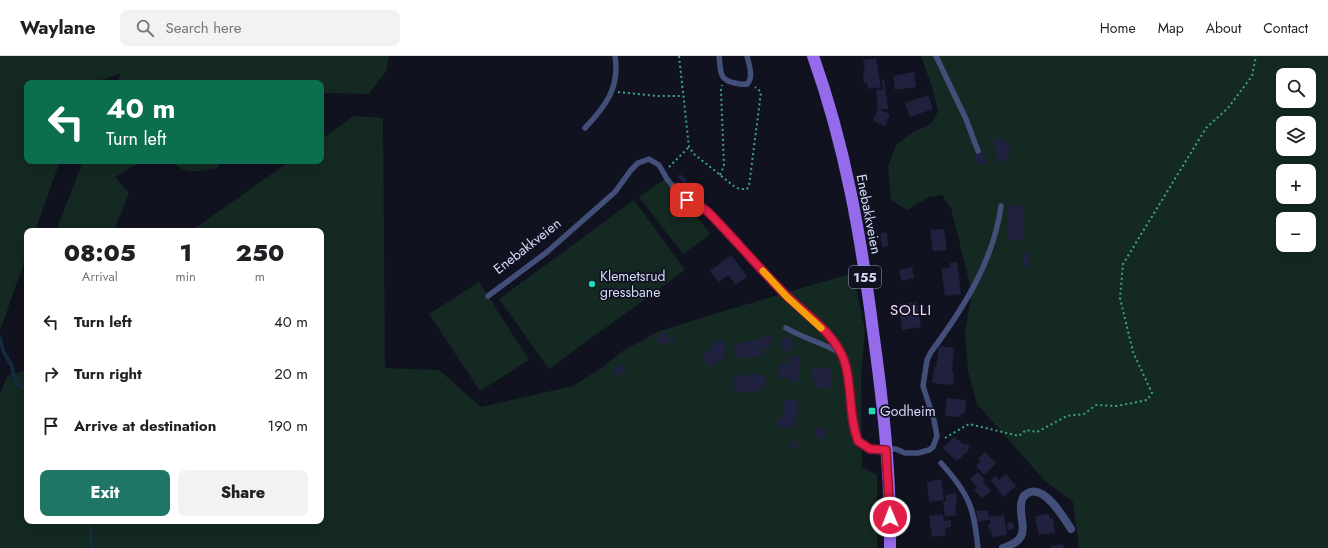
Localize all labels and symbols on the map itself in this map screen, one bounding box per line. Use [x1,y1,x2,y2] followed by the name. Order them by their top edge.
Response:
[851,172,887,256] street label: Enebakkveien
[670,183,704,217] pin
[489,213,565,279] street label: Enebakkveien
[600,266,666,302] place label: Klemetsrud gressbane
[849,266,881,288] road number: 155
[587,279,597,289] marker: Klemetsrud gressbane
[890,299,932,321] district label: SOLLI
[880,401,936,421] place label: Godheim
[867,406,877,416] marker: Godheim
[869,496,911,538] position arrow

